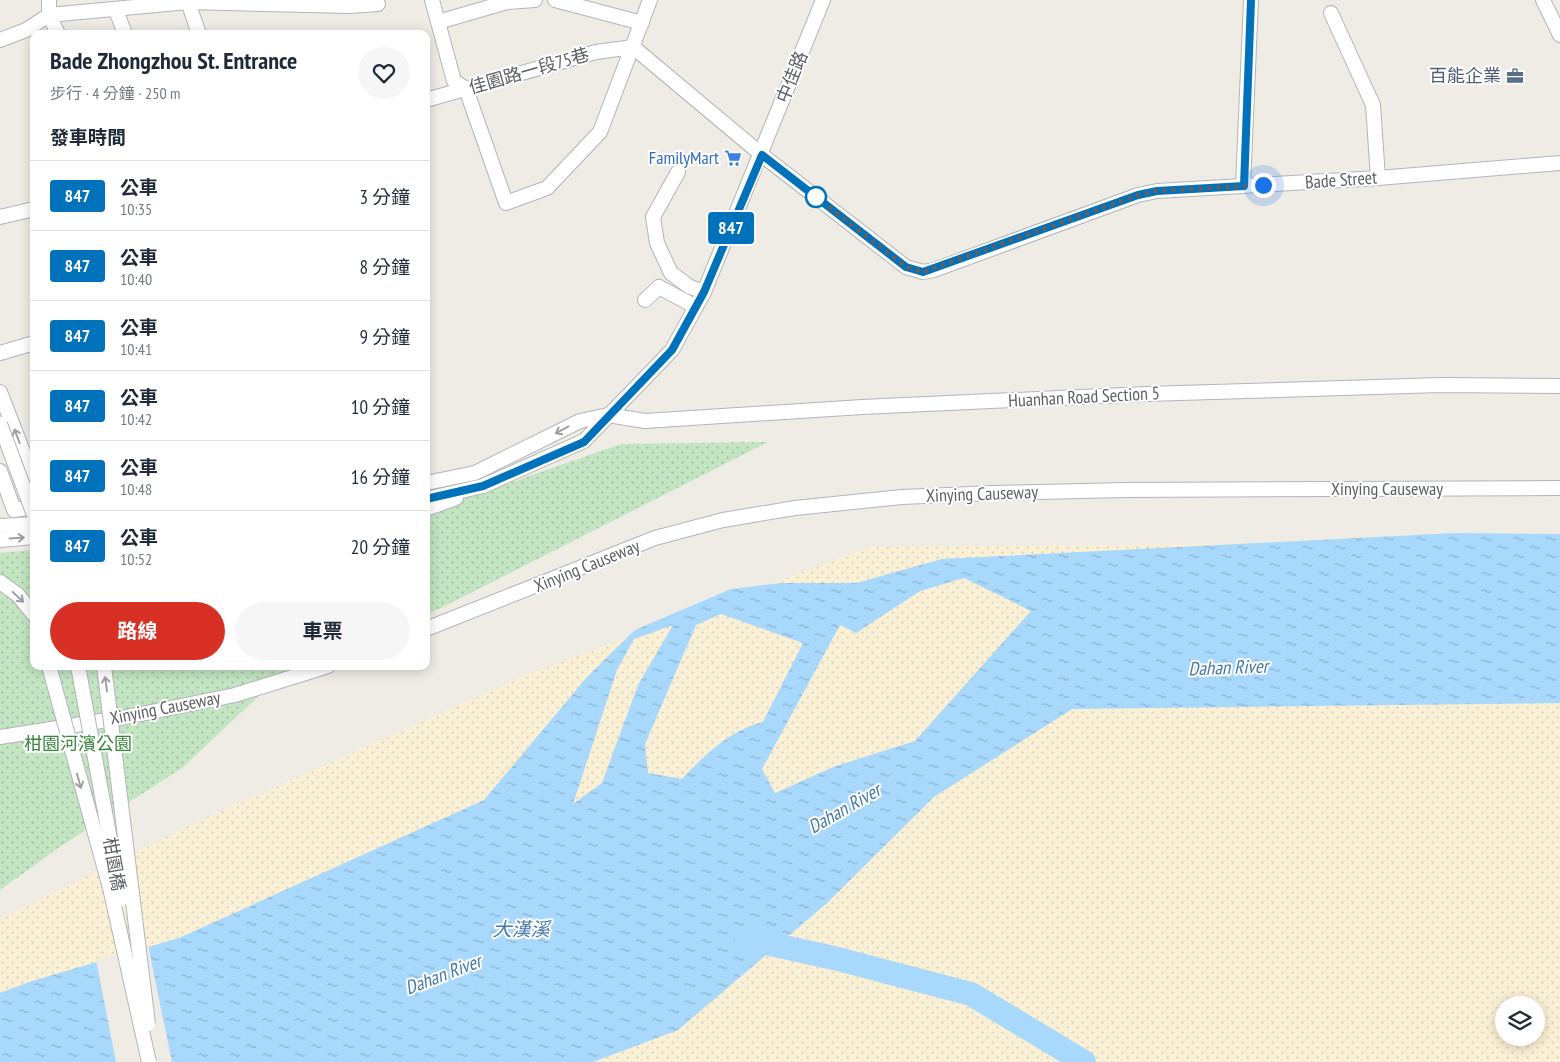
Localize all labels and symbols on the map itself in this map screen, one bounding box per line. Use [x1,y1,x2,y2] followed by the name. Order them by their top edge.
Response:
[466,42,592,99] street label: 佳園路一段75巷
[771,47,812,106] street label: 中佳路
[1429,64,1501,87] place label: 百能企業
[1505,66,1525,86] office icon: 百能企業
[649,146,719,169] place label: FamilyMart
[723,148,743,168] supermarket icon: FamilyMart
[1304,166,1378,193] street label: Bade Street
[1251,173,1276,198] your location
[805,186,827,208] unlabelled marker
[702,212,760,244] line badge: 847
[1008,381,1160,412] street label: Huanhan Road Section 5
[555,425,570,435] one-way arrow
[12,429,21,444] one-way arrow
[1331,477,1443,500] street label: Xinying Causeway
[926,480,1039,507] street label: Xinying Causeway
[9,534,25,543] one-way arrow
[531,534,643,597] street label: Xinying Causeway
[12,591,25,603] one-way arrow
[1188,654,1271,680] water label: Dahan River
[101,676,111,692] one-way arrow
[108,685,222,729] street label: Xinying Causeway
[24,732,132,755] park label: 柑園河濱公園
[75,773,85,789] one-way arrow
[804,776,887,838] water label: Dahan River
[98,835,131,892] street label: 柑園橋
[492,917,552,941] water label: 大漢溪
[402,948,487,999] water label: Dahan River

